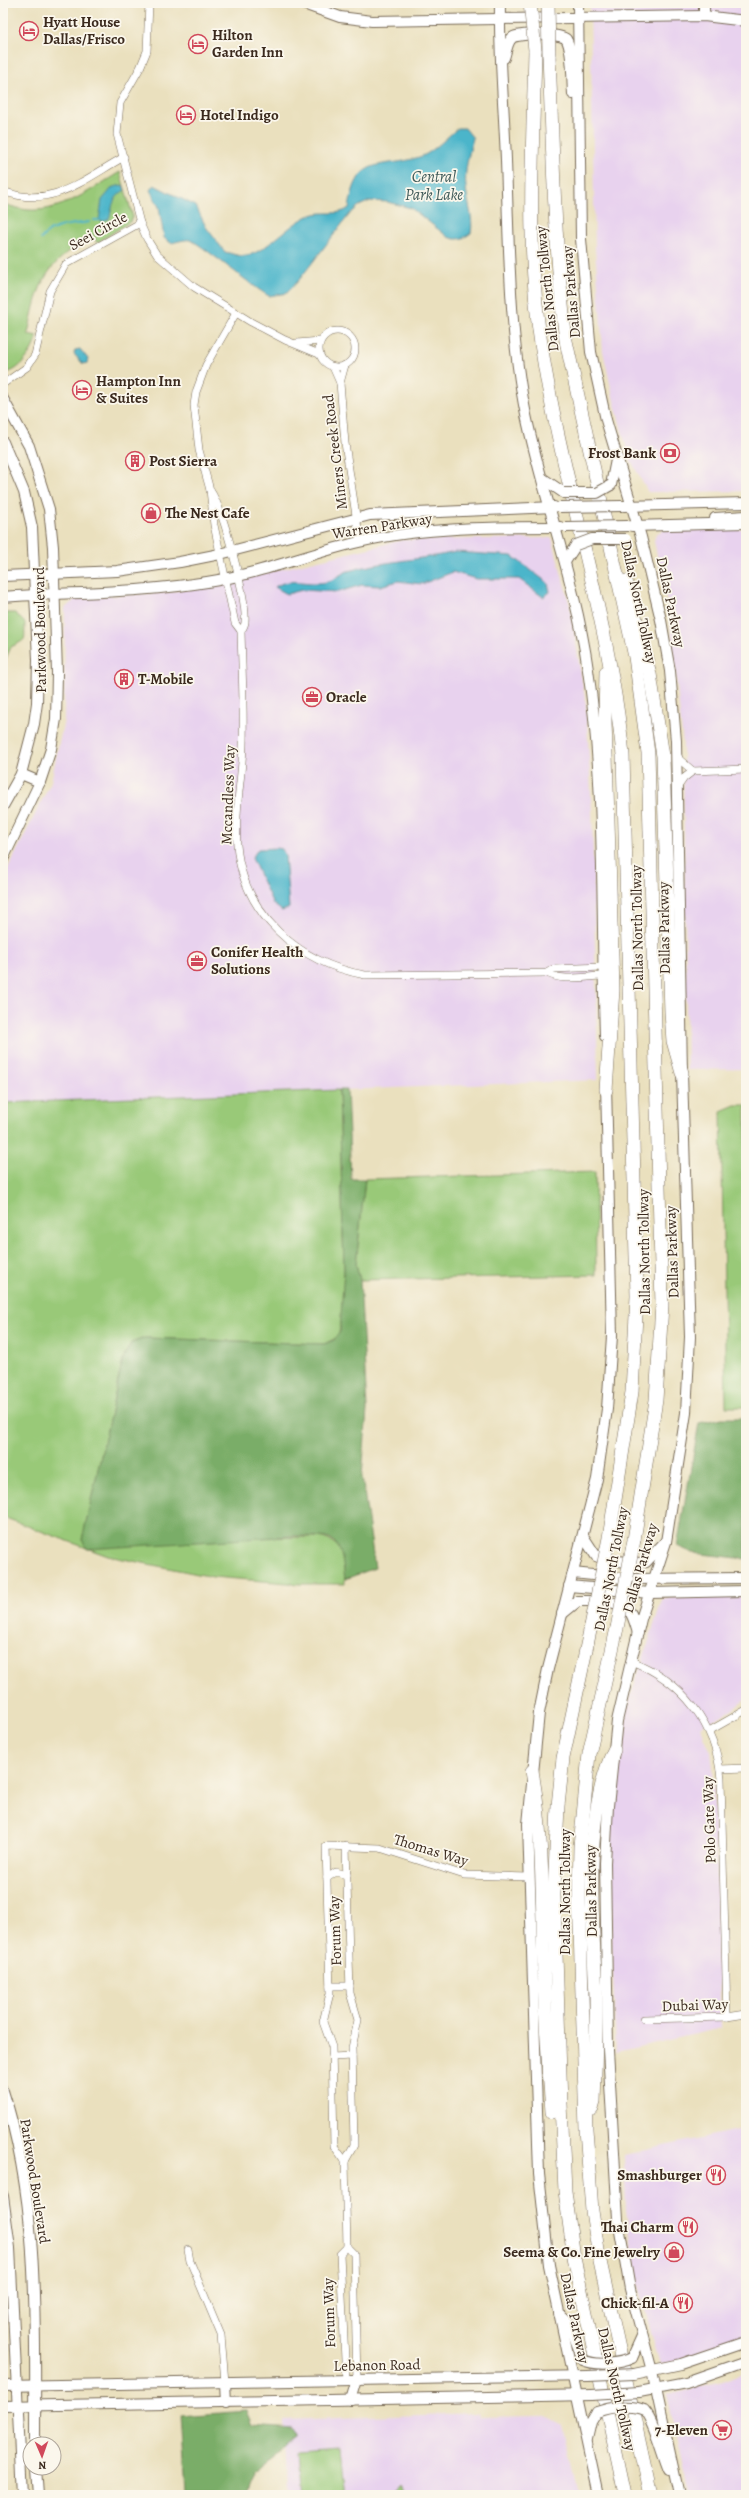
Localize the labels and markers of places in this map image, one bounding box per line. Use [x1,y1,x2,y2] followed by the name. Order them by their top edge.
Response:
[43,12,125,49] place label: Hyatt House Dallas/Frisco
[18,20,40,42] hotel icon: Hyatt House Dallas/Frisco
[212,25,284,62] place label: Hilton Garden Inn
[187,33,209,55] hotel icon: Hilton Garden Inn
[175,104,197,126] hotel icon: Hotel Indigo
[200,105,279,125] place label: Hotel Indigo
[96,371,181,408] place label: Hampton Inn & Suites
[71,379,93,401] hotel icon: Hampton Inn & Suites
[659,442,681,464] bank icon: Frost Bank
[588,443,656,463] place label: Frost Bank
[124,450,146,472] building icon: Post Sierra
[149,451,218,471] place label: Post Sierra
[140,502,162,524] shop icon: The Nest Cafe
[165,503,250,523] place label: The Nest Cafe
[113,668,135,690] building icon: T-Mobile
[138,669,193,689] place label: T-Mobile
[301,686,323,708] office icon: Oracle
[326,687,367,707] place label: Oracle
[211,942,303,979] place label: Conifer Health Solutions
[186,950,208,972] office icon: Conifer Health Solutions
[705,2164,727,2186] restaurant icon: Smashburger
[617,2165,702,2185] place label: Smashburger
[677,2216,699,2238] restaurant icon: Thai Charm
[601,2217,674,2237] place label: Thai Charm
[663,2241,685,2263] shop icon: Seema & Co. Fine Jewelry
[503,2242,661,2262] place label: Seema & Co. Fine Jewelry
[672,2292,694,2314] restaurant icon: Chick-fil-A
[601,2293,670,2313] place label: Chick-fil-A
[711,2419,733,2441] supermarket icon: 7-Eleven
[655,2420,709,2440] place label: 7-Eleven

